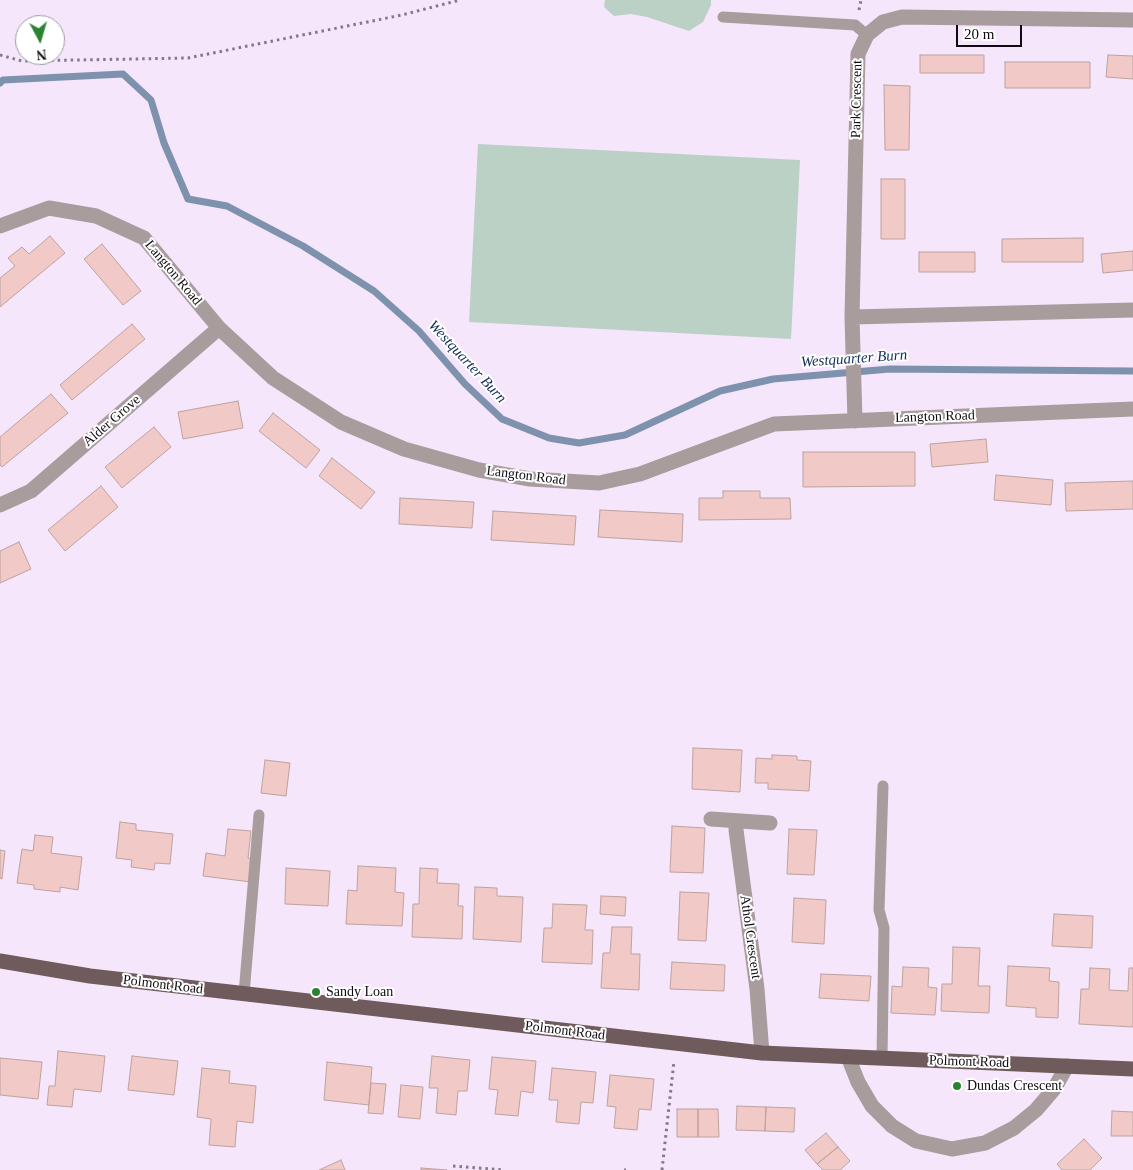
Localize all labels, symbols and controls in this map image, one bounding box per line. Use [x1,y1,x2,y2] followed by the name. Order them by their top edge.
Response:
[15,15,65,65] north arrow
[958,15,1024,47] scale bar
[964,26,994,42] text: 20 m
[36,46,47,62] text: N
[848,60,866,138] street label: Park Crescent
[141,237,205,309] street label: Langton Road
[424,317,510,407] water label: Westquarter Burn
[800,346,908,372] water label: Westquarter Burn
[80,392,144,450] street label: Alder Grove
[895,407,975,427] street label: Langton Road
[485,463,567,489] street label: Langton Road
[736,894,764,980] street label: Athol Crescent
[122,972,204,998] street label: Polmont Road
[326,984,393,1000] place label: Sandy Loan
[310,986,322,998] marker: Sandy Loan
[524,1018,606,1044] street label: Polmont Road
[928,1052,1010,1072] street label: Polmont Road
[967,1078,1062,1094] place label: Dundas Crescent
[951,1080,963,1092] marker: Dundas Crescent

